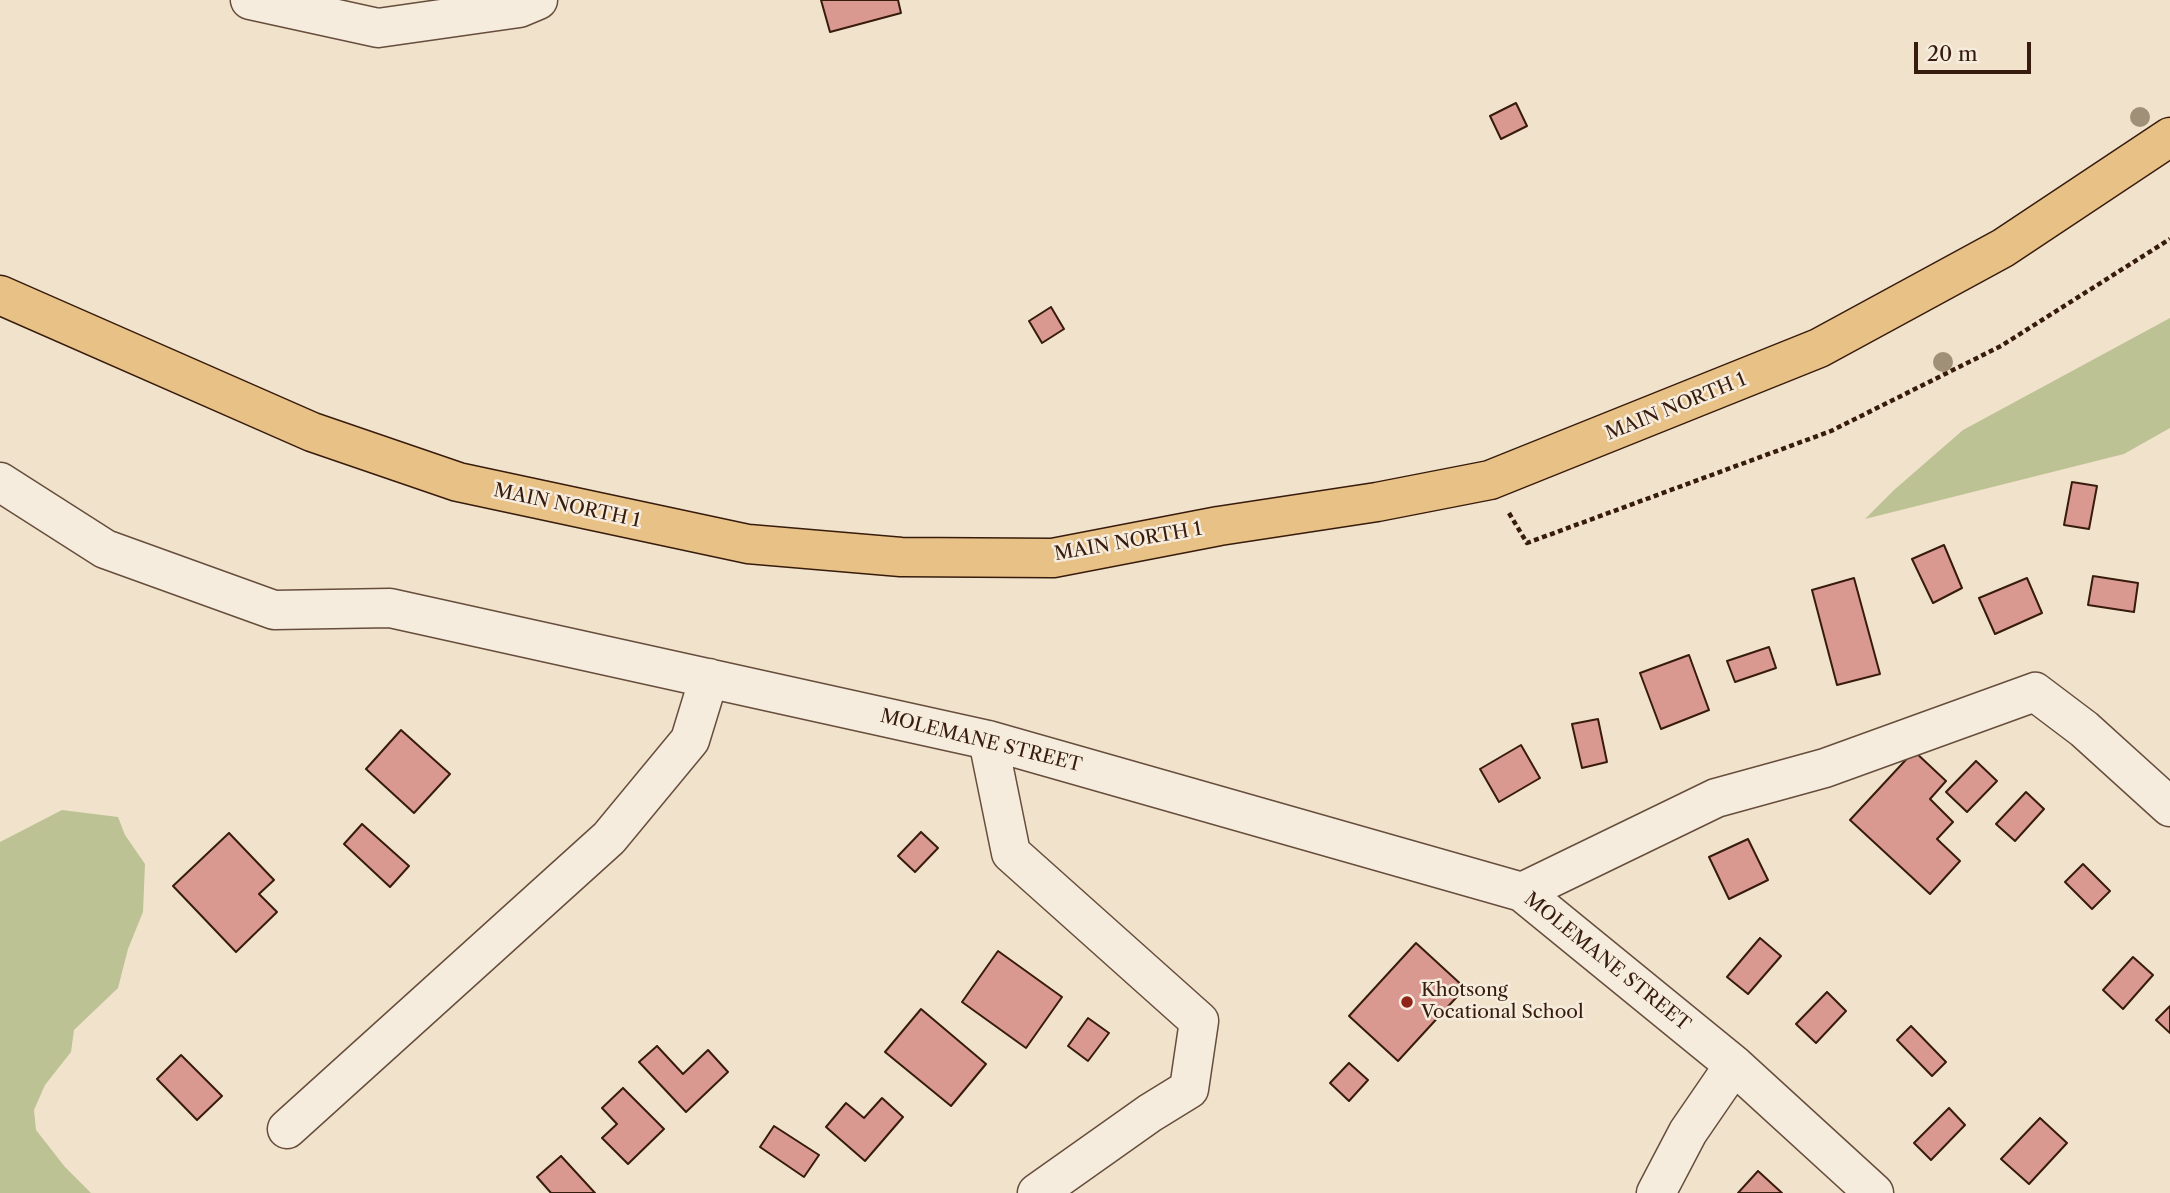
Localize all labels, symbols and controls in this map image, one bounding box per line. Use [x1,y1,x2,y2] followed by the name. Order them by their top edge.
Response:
[1918,28,2035,72] scale bar
[1927,41,1978,66] text: 20 m
[1602,368,1750,446] street label: MAIN NORTH 1
[492,479,642,533] street label: MAIN NORTH 1
[1052,518,1204,566] street label: MAIN NORTH 1
[878,705,1084,777] street label: MOLEMANE STREET
[1519,888,1695,1036] street label: MOLEMANE STREET
[1421,980,1584,1024] place label: Khotsong Vocational School
[1399,994,1415,1010] marker: Khotsong Vocational School

